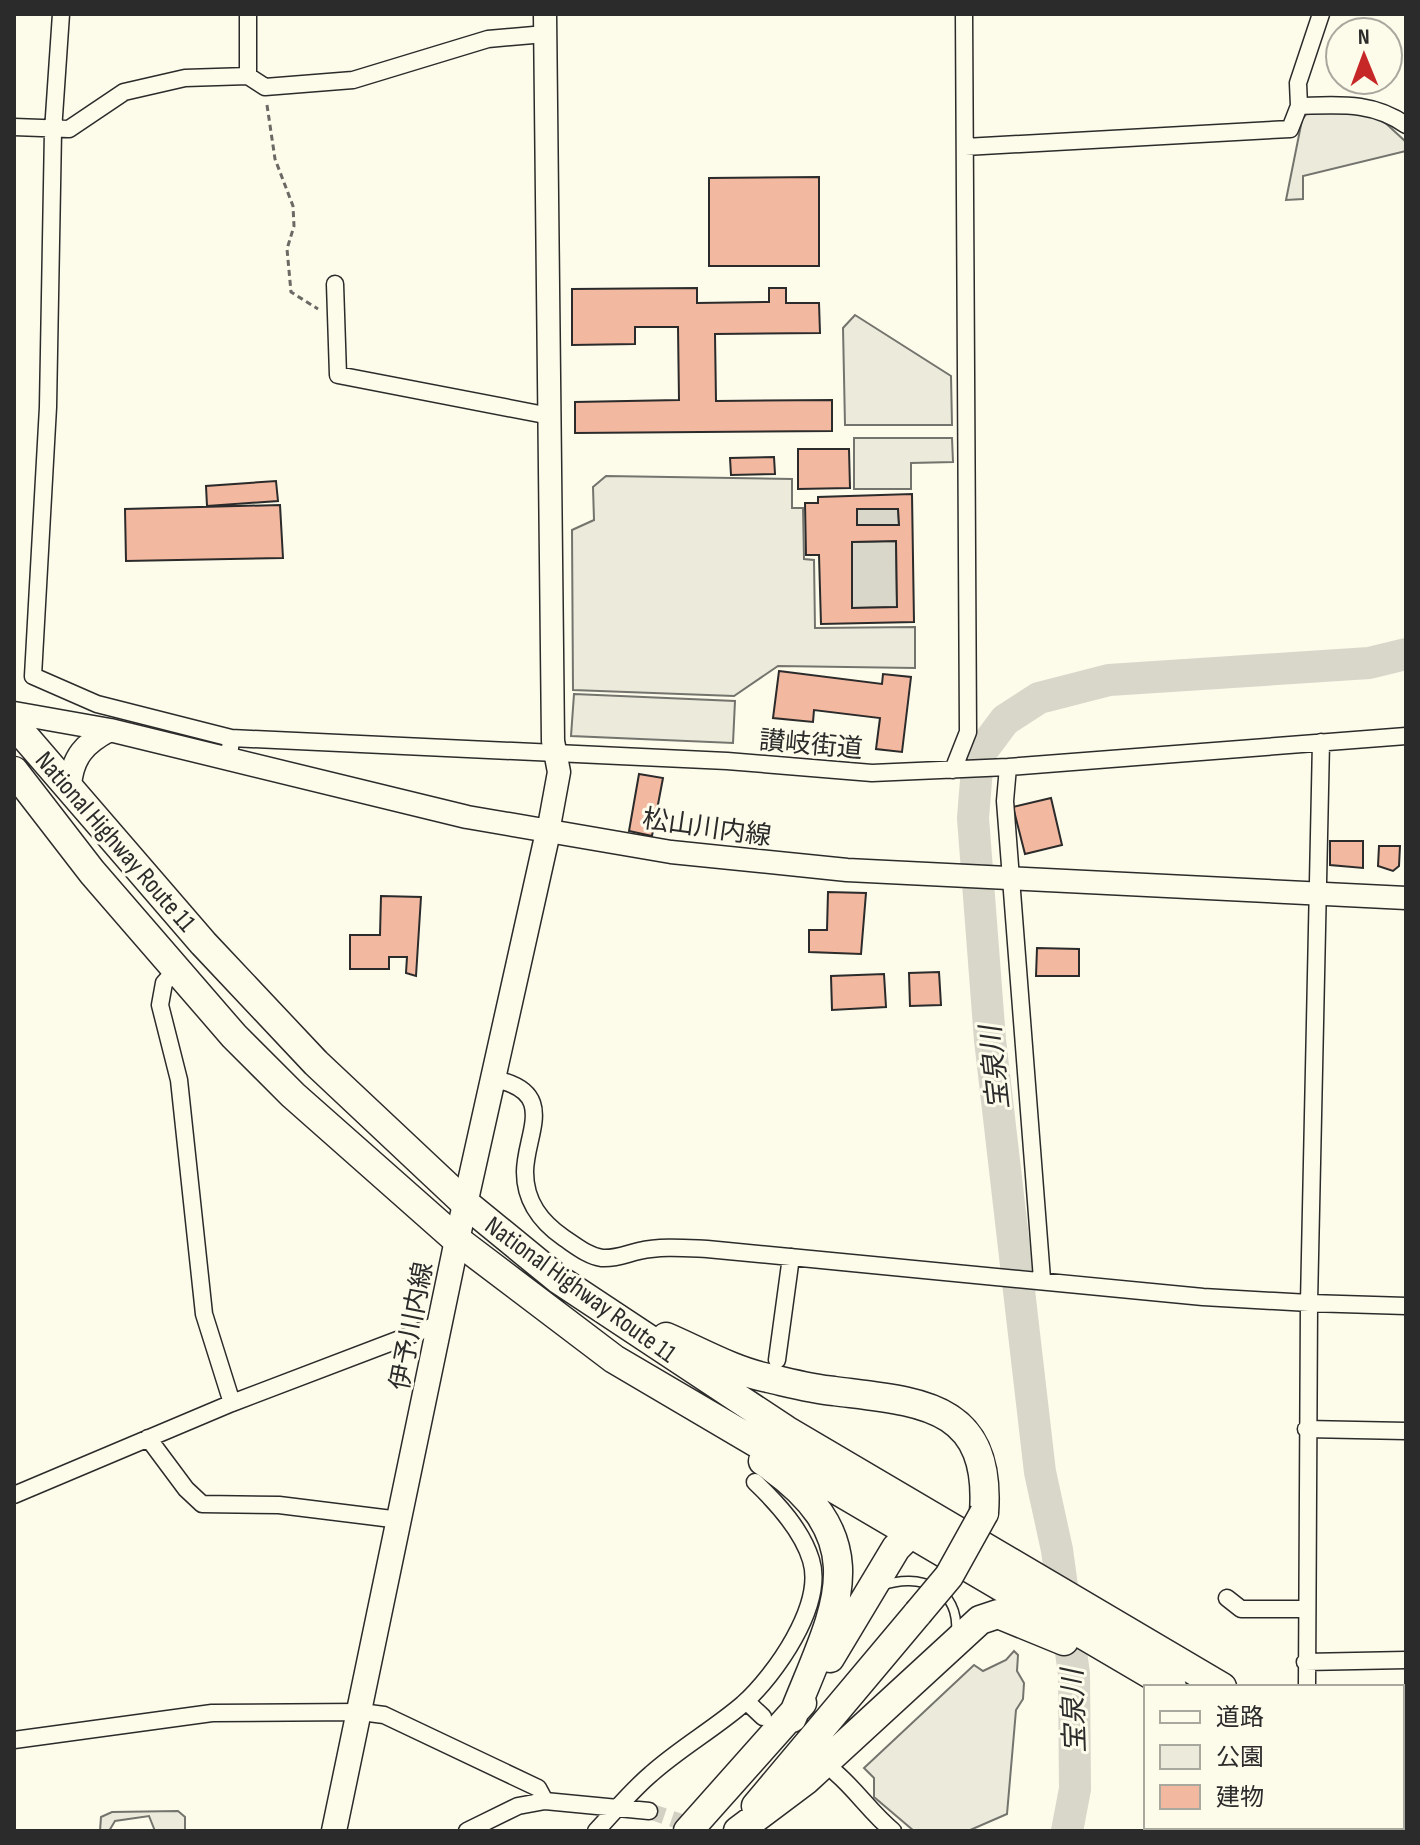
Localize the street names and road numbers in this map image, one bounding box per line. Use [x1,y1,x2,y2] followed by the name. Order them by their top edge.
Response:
[758,726,864,765] street label: 讃岐街道
[28,746,202,938] street label: National Highway Route 11
[640,804,773,853] street label: 松山川内線
[479,1210,682,1370] street label: National Highway Route 11
[385,1260,440,1393] street label: 伊予川内線

